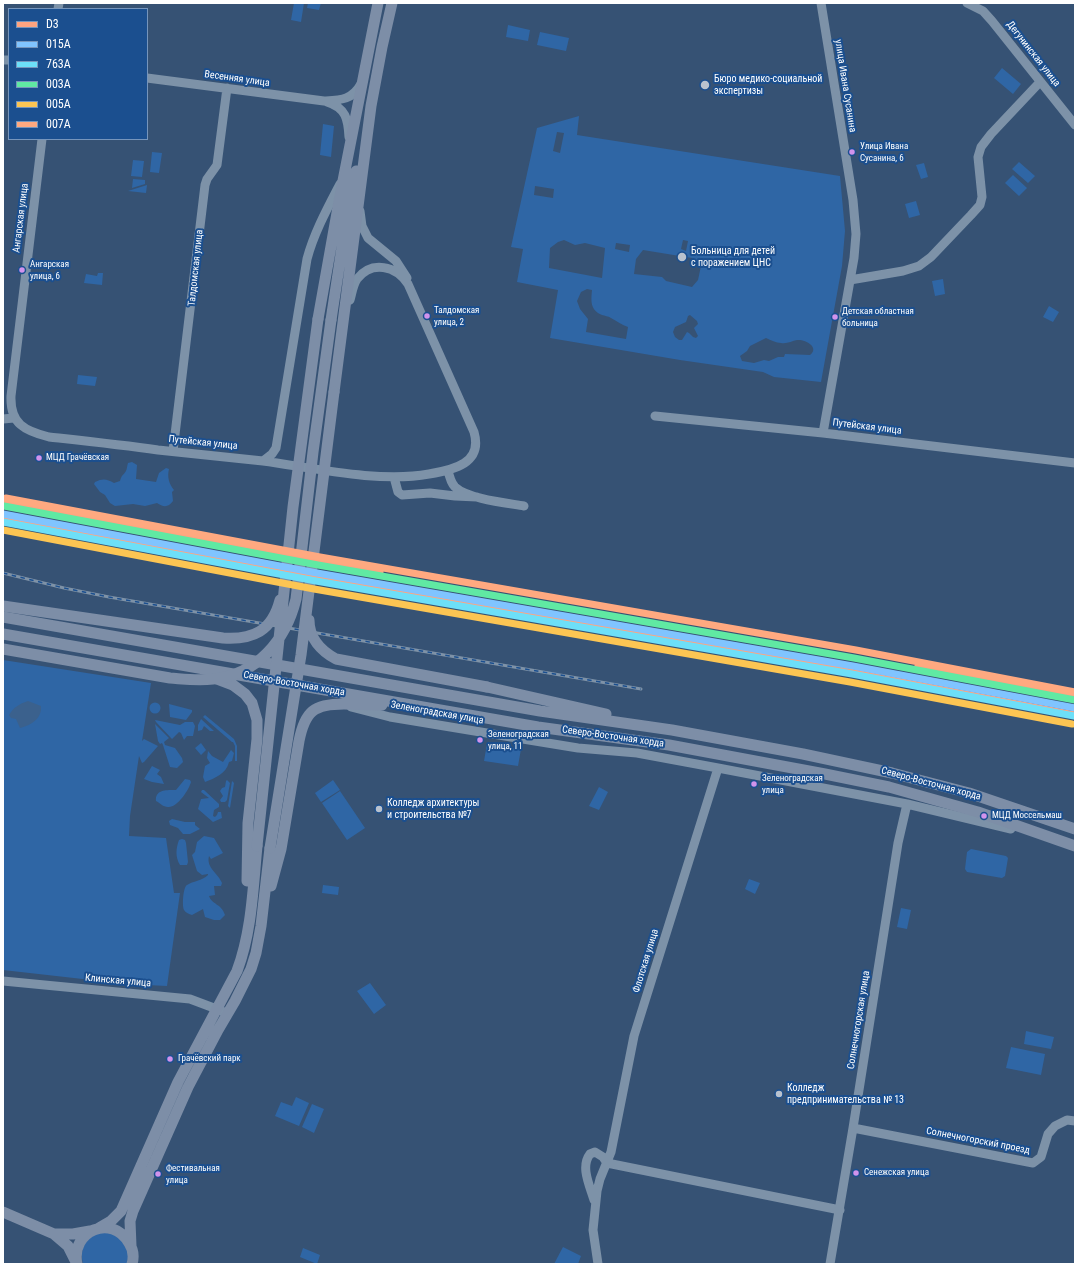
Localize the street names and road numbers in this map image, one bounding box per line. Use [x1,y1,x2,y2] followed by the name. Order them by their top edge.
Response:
[1004,19,1062,89] street label: Дегунинская улица
[832,39,858,133] street label: улица Ивана Сусанина
[204,68,270,90] street label: Весенняя улица
[11,183,31,253] street label: Ангарская улица
[186,229,206,307] street label: Талдомская улица
[832,417,902,437] street label: Путейская улица
[168,433,238,453] street label: Путейская улица
[242,669,346,699] street label: Северо-Восточная хорда
[390,699,484,727] street label: Зеленоградская улица
[561,724,665,750] street label: Северо-Восточная хорда
[880,765,982,803] street label: Северо-Восточная хорда
[631,928,661,994] street label: Флотская улица
[845,970,873,1070] street label: Солнечногорская улица
[84,972,152,990] street label: Клинская улица
[925,1125,1031,1157] street label: Солнечногорский проезд

